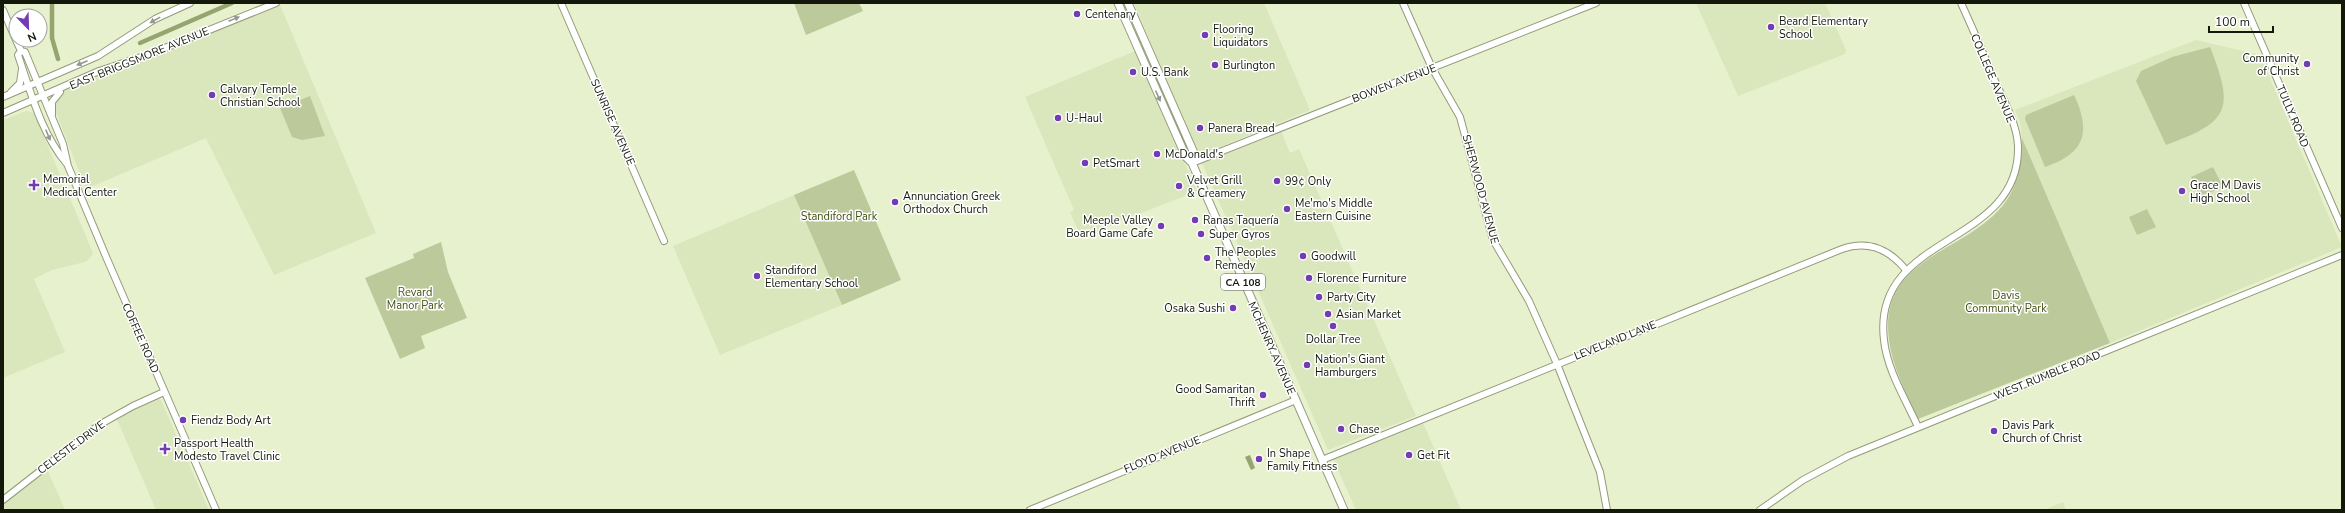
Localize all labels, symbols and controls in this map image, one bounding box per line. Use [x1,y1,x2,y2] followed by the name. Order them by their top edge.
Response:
[1085,7,1136,22] place label: Centenary
[8,8,48,48] north arrow
[2209,8,2273,34] scale bar
[1072,9,1082,19] marker: Centenary
[1779,14,1868,42] place label: Beard Elementary School
[2215,14,2250,30] text: 100 m
[149,16,161,23] one-way arrow
[228,16,239,22] one-way arrow
[1213,22,1268,50] place label: Flooring Liquidators
[1766,22,1776,32] marker: Beard Elementary School
[67,24,211,93] street label: EAST BRIGGSMORE AVENUE
[25,28,38,45] text: N
[1200,30,1210,40] marker: Flooring Liquidators
[1967,31,2018,125] street label: COLLEGE AVENUE
[2242,51,2299,79] place label: Community of Christ
[1223,58,1275,73] place label: Burlington
[2302,59,2312,69] marker: Community of Christ
[76,60,88,66] one-way arrow
[1210,60,1220,70] marker: Burlington
[1350,60,1438,106] street label: BOWEN AVENUE
[1141,65,1189,80] place label: U.S. Bank
[1128,67,1138,77] marker: U.S. Bank
[587,77,638,168] street label: SUNRISE AVENUE
[220,82,301,110] place label: Calvary Temple Christian School
[2273,83,2312,150] street label: TULLY ROAD
[207,90,217,100] marker: Calvary Temple Christian School
[1155,90,1161,101] one-way arrow
[1066,111,1103,126] place label: U-Haul
[1053,113,1063,123] marker: U-Haul
[1208,121,1275,136] place label: Panera Bread
[1195,123,1205,133] marker: Panera Bread
[45,129,51,141] one-way arrow
[1459,133,1502,245] street label: SHERWOOD AVENUE
[1165,147,1223,162] place label: McDonald's
[1152,149,1162,159] marker: McDonald's
[1093,156,1140,171] place label: PetSmart
[1080,158,1090,168] marker: PetSmart
[43,172,117,200] place label: Memorial Medical Center
[1186,173,1246,201] place label: Velvet Grill & Creamery
[1285,174,1331,189] place label: 99¢ Only
[1272,176,1282,186] marker: 99¢ Only
[2190,178,2261,206] place label: Grace M Davis High School
[28,179,40,191] marker: Memorial Medical Center
[1174,181,1184,191] marker: Velvet Grill & Creamery
[2177,186,2187,196] marker: Grace M Davis High School
[903,189,1001,217] place label: Annunciation Greek Orthodox Church
[1295,196,1373,224] place label: Me'mo's Middle Eastern Cuisine
[890,197,900,207] marker: Annunciation Greek Orthodox Church
[1282,204,1292,214] marker: Me'mo's Middle Eastern Cuisine
[801,209,878,224] park label: Standiford Park
[1066,213,1153,241] place label: Meeple Valley Board Game Cafe
[1203,213,1279,228] place label: Ranas Taquería
[1190,215,1200,225] marker: Ranas Taquería
[1156,221,1166,231] marker: Meeple Valley Board Game Cafe
[1209,227,1270,242] place label: Super Gyros
[1196,229,1206,239] marker: Super Gyros
[1215,245,1276,273] place label: The Peoples Remedy
[1311,249,1357,264] place label: Goodwill
[1298,251,1308,261] marker: Goodwill
[1202,253,1212,263] marker: The Peoples Remedy
[765,263,859,291] place label: Standiford Elementary School
[752,271,762,281] marker: Standiford Elementary School
[1317,271,1407,286] place label: Florence Furniture
[1304,273,1314,283] marker: Florence Furniture
[1221,274,1265,290] road number: CA 108
[387,285,444,313] park label: Revard Manor Park
[1965,288,2047,316] park label: Davis Community Park
[1327,290,1376,305] place label: Party City
[1314,292,1324,302] marker: Party City
[1244,299,1299,397] street label: MCHENRY AVENUE
[118,301,163,376] street label: COFFEE ROAD
[1164,301,1225,316] place label: Osaka Sushi
[1228,303,1238,313] marker: Osaka Sushi
[1336,307,1401,322] place label: Asian Market
[1323,309,1333,319] marker: Asian Market
[1572,317,1659,364] street label: LEVELAND LANE
[1328,321,1338,331] marker: Dollar Tree
[1306,332,1361,347] place label: Dollar Tree
[1992,347,2103,404] street label: WEST RUMBLE ROAD
[1315,352,1385,380] place label: Nation's Giant Hamburgers
[1302,360,1312,370] marker: Nation's Giant Hamburgers
[1175,382,1255,410] place label: Good Samaritan Thrift
[1258,390,1268,400] marker: Good Samaritan Thrift
[191,413,271,428] place label: Fiendz Body Art
[178,415,188,425] marker: Fiendz Body Art
[34,417,108,478] street label: CELESTE DRIVE
[2002,418,2082,446] place label: Davis Park Church of Christ
[1349,422,1380,437] place label: Chase
[1336,424,1346,434] marker: Chase
[1989,426,1999,436] marker: Davis Park Church of Christ
[1122,432,1203,477] street label: FLOYD AVENUE
[174,436,280,464] place label: Passport Health Modesto Travel Clinic
[159,443,171,455] marker: Passport Health Modesto Travel Clinic
[1267,446,1337,474] place label: In Shape Family Fitness
[1417,448,1450,463] place label: Get Fit
[1404,450,1414,460] marker: Get Fit
[1254,454,1264,464] marker: In Shape Family Fitness

